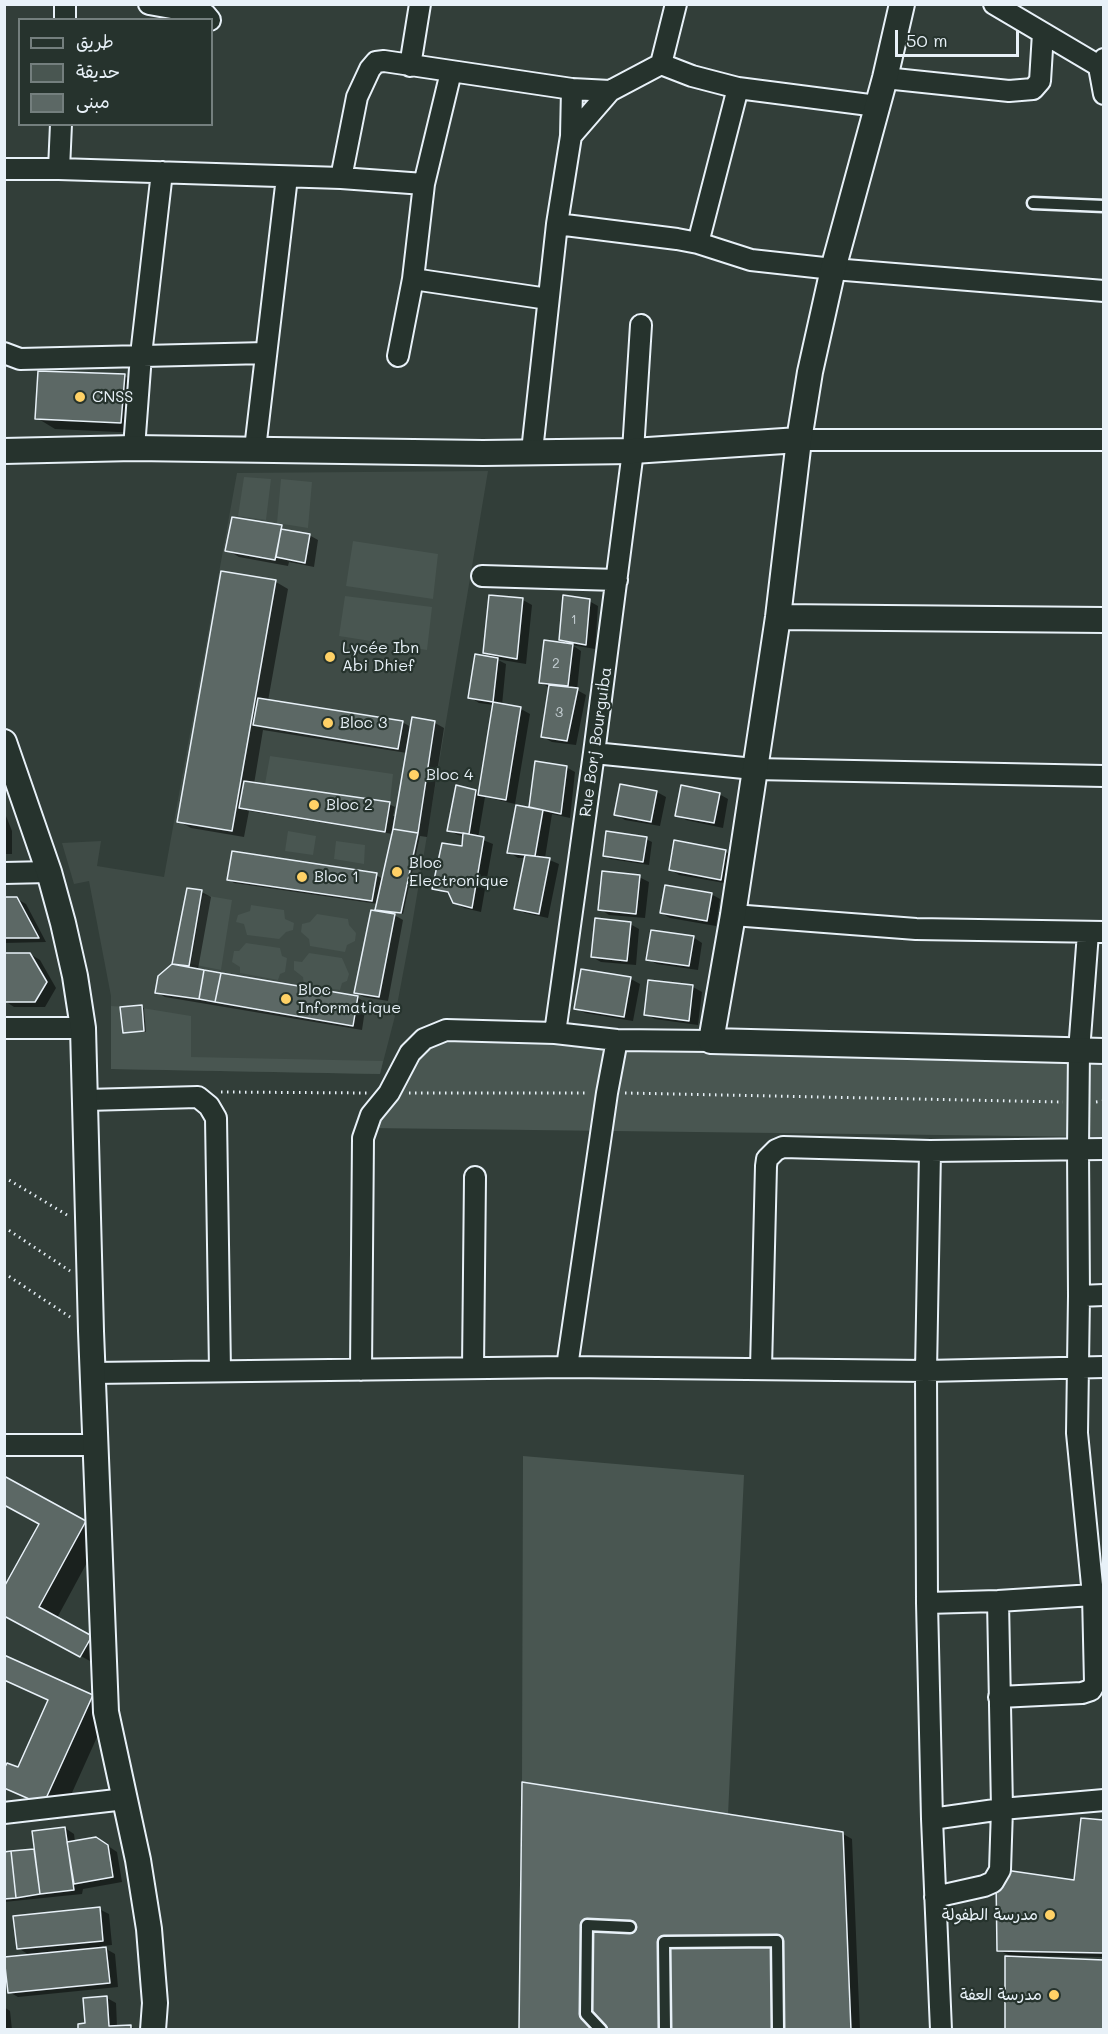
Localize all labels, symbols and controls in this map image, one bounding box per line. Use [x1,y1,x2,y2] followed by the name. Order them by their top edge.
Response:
[18,18,213,126] legend
[898,18,1022,56] scale bar
[906,28,948,52] text: 50 m
[76,29,114,53] text: طريق
[76,59,120,83] text: حديقة
[76,89,110,113] text: مبنى
[92,387,133,407] place label: CNSS
[73,390,87,404] marker: CNSS
[571,612,577,628] house number: 1
[342,638,419,676] place label: Lycée Ibn Abi Dhief
[323,650,337,664] marker: Lycée Ibn Abi Dhief
[552,656,560,672] house number: 2
[576,666,616,818] street label: Rue Borj Bourguiba
[555,705,563,721] house number: 3
[340,713,387,733] place label: Bloc 3
[321,716,335,730] marker: Bloc 3
[426,765,473,785] place label: Bloc 4
[407,768,421,782] marker: Bloc 4
[326,795,373,815] place label: Bloc 2
[307,798,321,812] marker: Bloc 2
[409,853,509,891] place label: Bloc Electronique
[390,865,404,879] marker: Bloc Electronique
[314,867,359,887] place label: Bloc 1
[295,870,309,884] marker: Bloc 1
[298,980,401,1018] place label: Bloc Informatique
[279,992,293,1006] marker: Bloc Informatique
[942,1905,1038,1925] place label: مدرسة الطفولة
[1043,1908,1057,1922] marker: مدرسة الطفولة
[960,1985,1042,2005] place label: مدرسة العفة
[1047,1988,1061,2002] marker: مدرسة العفة

